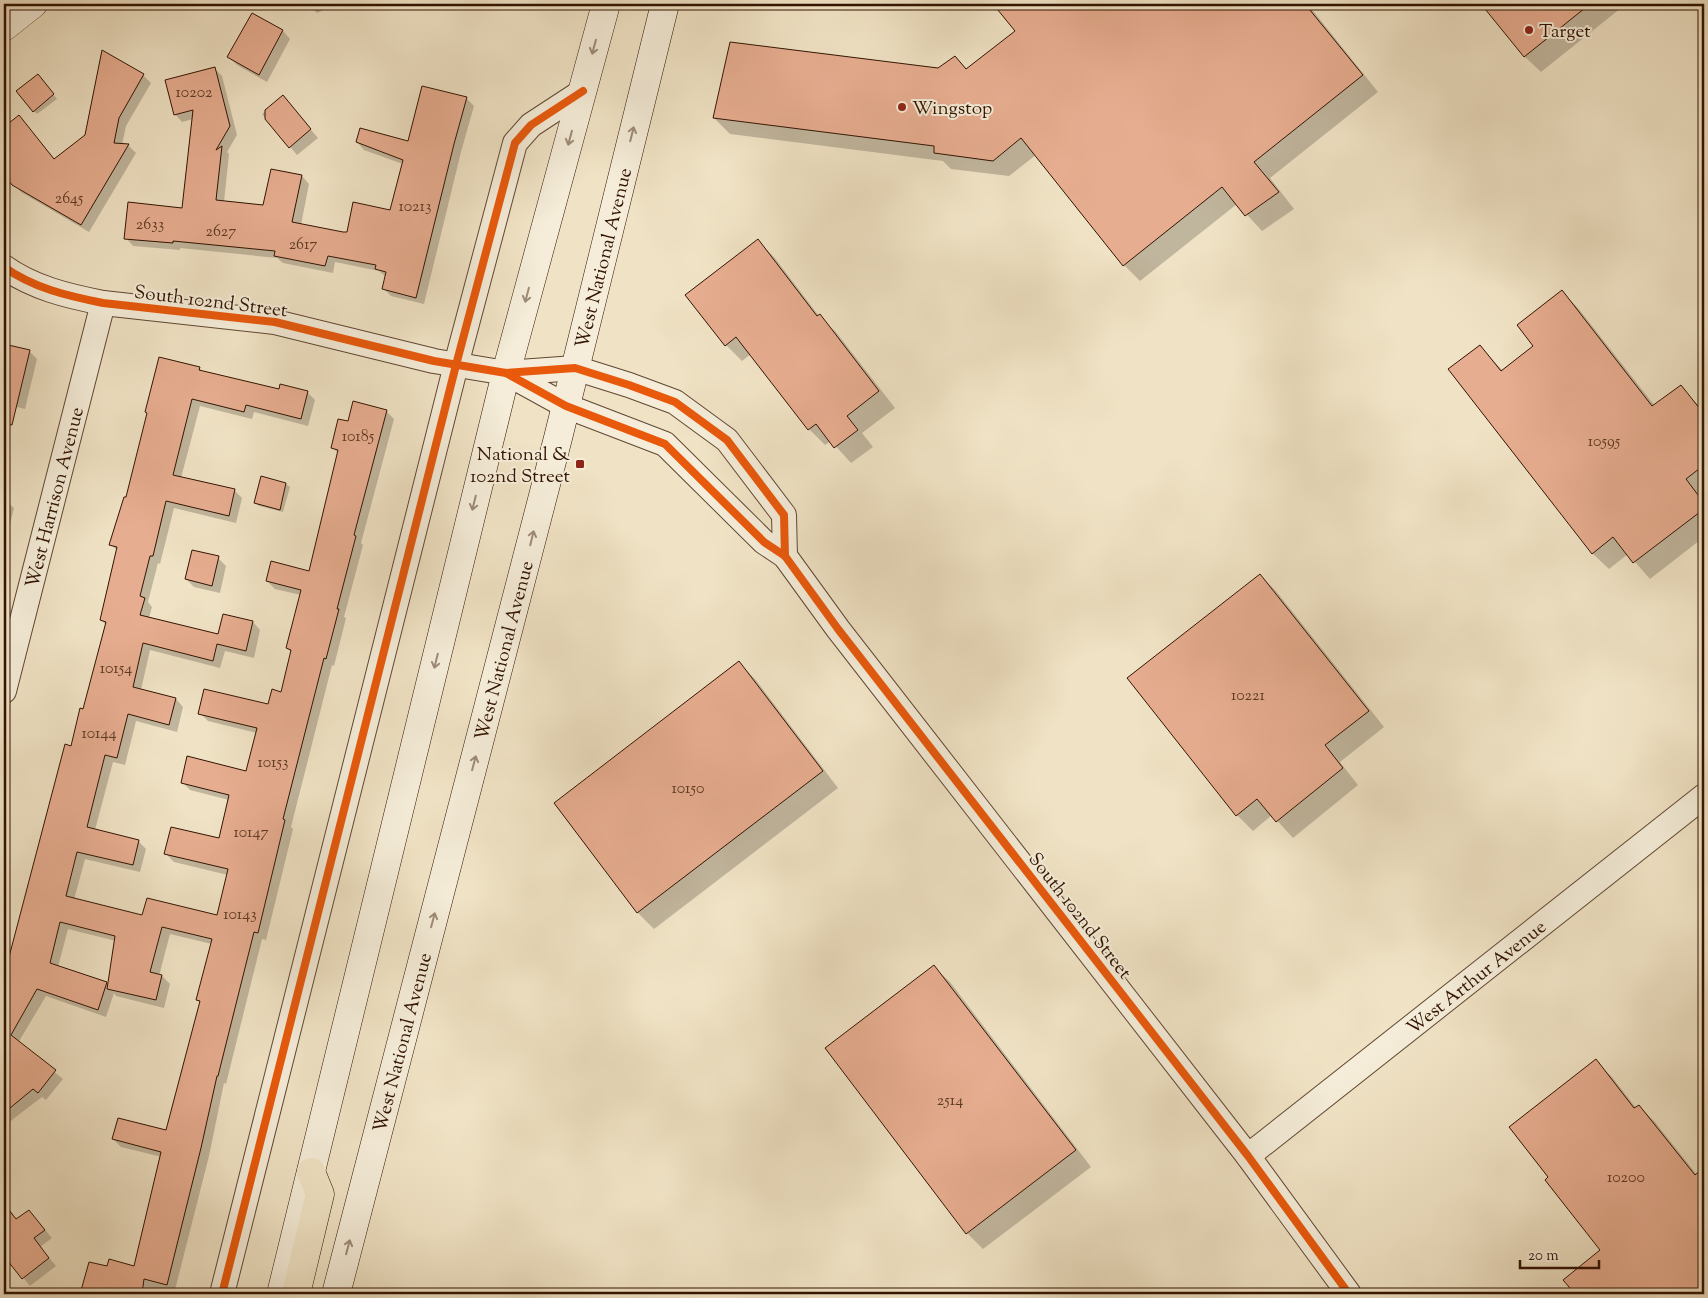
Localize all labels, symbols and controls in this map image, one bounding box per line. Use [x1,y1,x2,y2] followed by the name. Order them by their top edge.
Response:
[1539,19,1591,46] place label: Target
[1523,24,1535,36] marker: Target
[589,39,599,55] one-way arrow
[176,82,213,105] house number: 10202
[912,96,992,123] place label: Wingstop
[896,101,908,113] marker: Wingstop
[628,127,638,143] one-way arrow
[565,129,574,145] one-way arrow
[570,165,640,351] street label: West National Avenue
[55,188,84,211] house number: 2645
[399,196,431,219] house number: 10213
[136,214,164,237] house number: 2633
[206,221,236,244] house number: 2627
[289,234,317,257] house number: 2617
[132,280,289,325] street label: South 102nd Street
[522,286,532,302] one-way arrow
[20,404,92,591] street label: West Harrison Avenue
[342,426,375,449] house number: 10185
[1588,431,1621,454] house number: 10595
[470,442,570,491] place label: National & 102nd Street
[574,458,586,470] marker: National & 102nd Street
[469,494,478,510] one-way arrow
[528,530,537,546] one-way arrow
[469,558,542,744] street label: West National Avenue
[430,652,440,668] one-way arrow
[100,658,132,681] house number: 10154
[1231,685,1266,708] house number: 10221
[81,723,117,746] house number: 10144
[258,752,288,775] house number: 10153
[470,756,479,772] one-way arrow
[672,778,704,801] house number: 10150
[233,822,269,845] house number: 10147
[1021,847,1137,986] street label: South 102nd Street
[223,904,257,927] house number: 10143
[429,913,438,929] one-way arrow
[1402,914,1553,1042] street label: West Arthur Avenue
[367,950,440,1136] street label: West National Avenue
[937,1090,963,1113] house number: 2514
[1607,1167,1645,1190] house number: 10200
[1520,1238,1599,1270] scale bar
[344,1240,354,1256] one-way arrow
[1528,1246,1559,1267] text: 20 m

